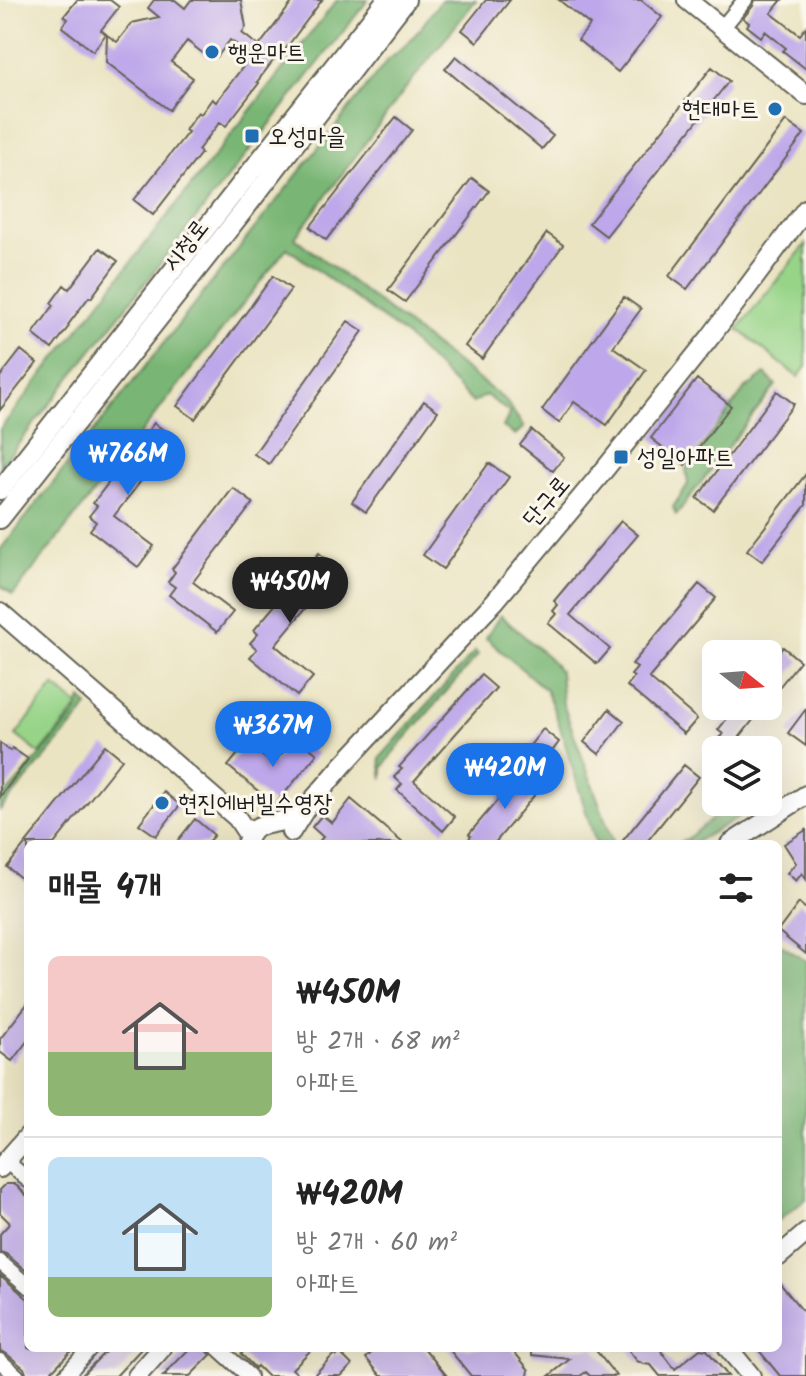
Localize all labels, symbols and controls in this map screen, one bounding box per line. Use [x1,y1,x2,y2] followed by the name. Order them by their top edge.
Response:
[228,34,305,73] place label: 행운마트
[203,43,221,61] marker: 행운마트
[682,91,759,130] place label: 현대마트
[766,100,784,118] marker: 현대마트
[268,118,345,157] place label: 오성마을
[243,127,261,145] marker: 오성마을
[153,211,219,281] street label: 시청로
[72,429,184,497] pin: ₩766M
[88,434,168,476] text: ₩766M
[637,439,734,478] place label: 성일아파트
[612,448,630,466] marker: 성일아파트
[514,467,581,537] street label: 단구로
[234,557,346,625] pin: ₩450M
[250,562,330,604] text: ₩450M
[702,640,782,720] north arrow
[702,640,782,816] map controls
[217,701,329,769] pin: ₩367M
[233,706,313,748] text: ₩367M
[702,736,782,816] button: layers
[449,743,561,811] pin: ₩420M
[464,748,546,790] text: ₩420M
[178,785,333,824] place label: 현진에버빌수영장
[153,794,171,812] marker: 현진에버빌수영장
[48,861,162,915] text: 매물 4개
[714,866,758,910] icon: filters
[296,967,400,1021] text: ₩450M
[112,988,208,1084] icon: home
[296,1021,460,1063] text: 방 2개 · 68 m²
[296,1063,359,1105] text: 아파트
[296,1168,403,1222] text: ₩420M
[112,1189,208,1285] icon: home
[296,1222,457,1264] text: 방 2개 · 60 m²
[296,1264,359,1306] text: 아파트

